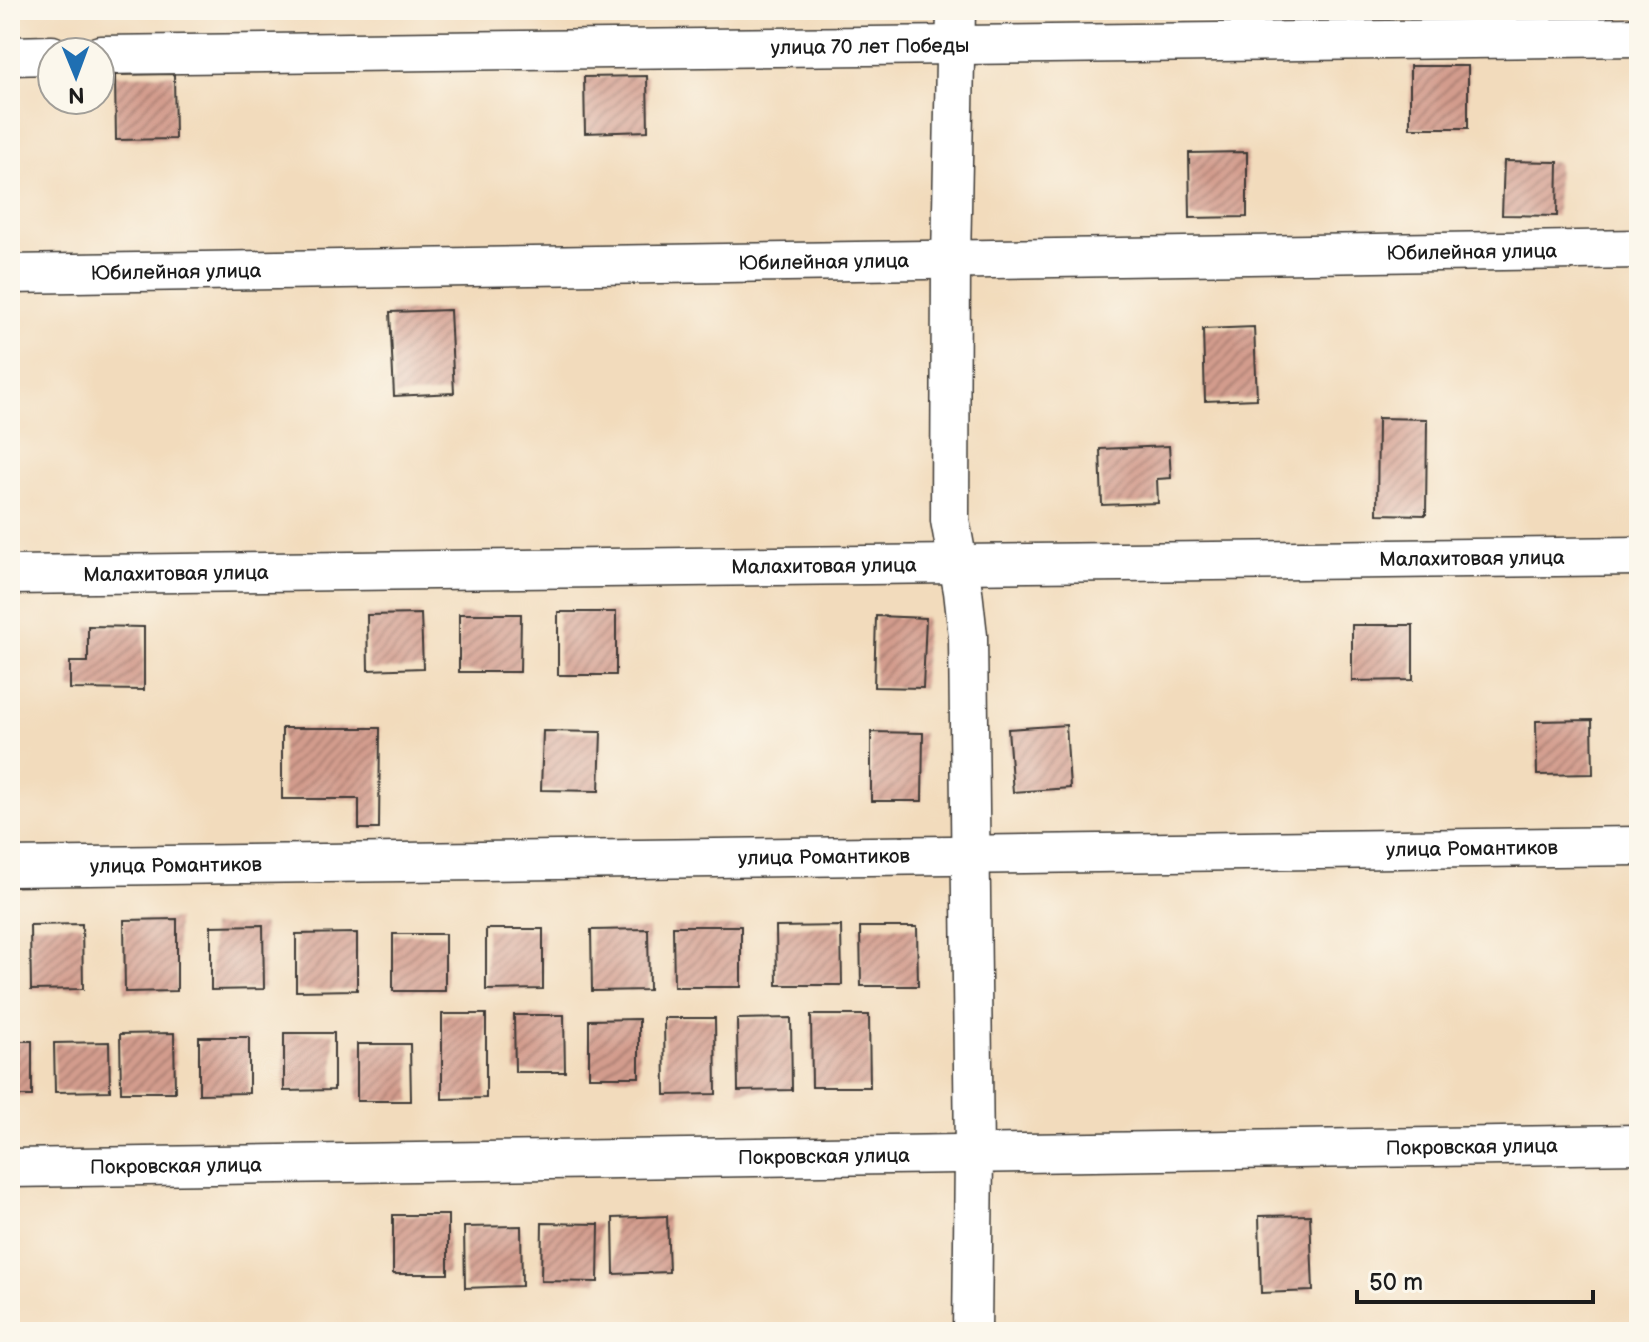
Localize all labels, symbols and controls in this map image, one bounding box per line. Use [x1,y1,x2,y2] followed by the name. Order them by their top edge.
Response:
[771,34,969,60] street label: улица 70 лет Победы
[36,36,116,116] north arrow
[68,81,85,108] text: N
[1386,239,1558,266] street label: Юбилейная улица
[738,249,910,276] street label: Юбилейная улица
[90,259,262,286] street label: Юбилейная улица
[1379,546,1565,572] street label: Малахитовая улица
[731,553,917,580] street label: Малахитовая улица
[83,561,269,587] street label: Малахитовая улица
[1386,836,1559,862] street label: улица Романтиков
[738,844,911,871] street label: улица Романтиков
[90,853,263,879] street label: улица Романтиков
[1386,1134,1558,1161] street label: Покровская улица
[738,1144,910,1170] street label: Покровская улица
[90,1153,262,1180] street label: Покровская улица
[1357,1254,1593,1304] scale bar
[1369,1268,1423,1297] text: 50 m

